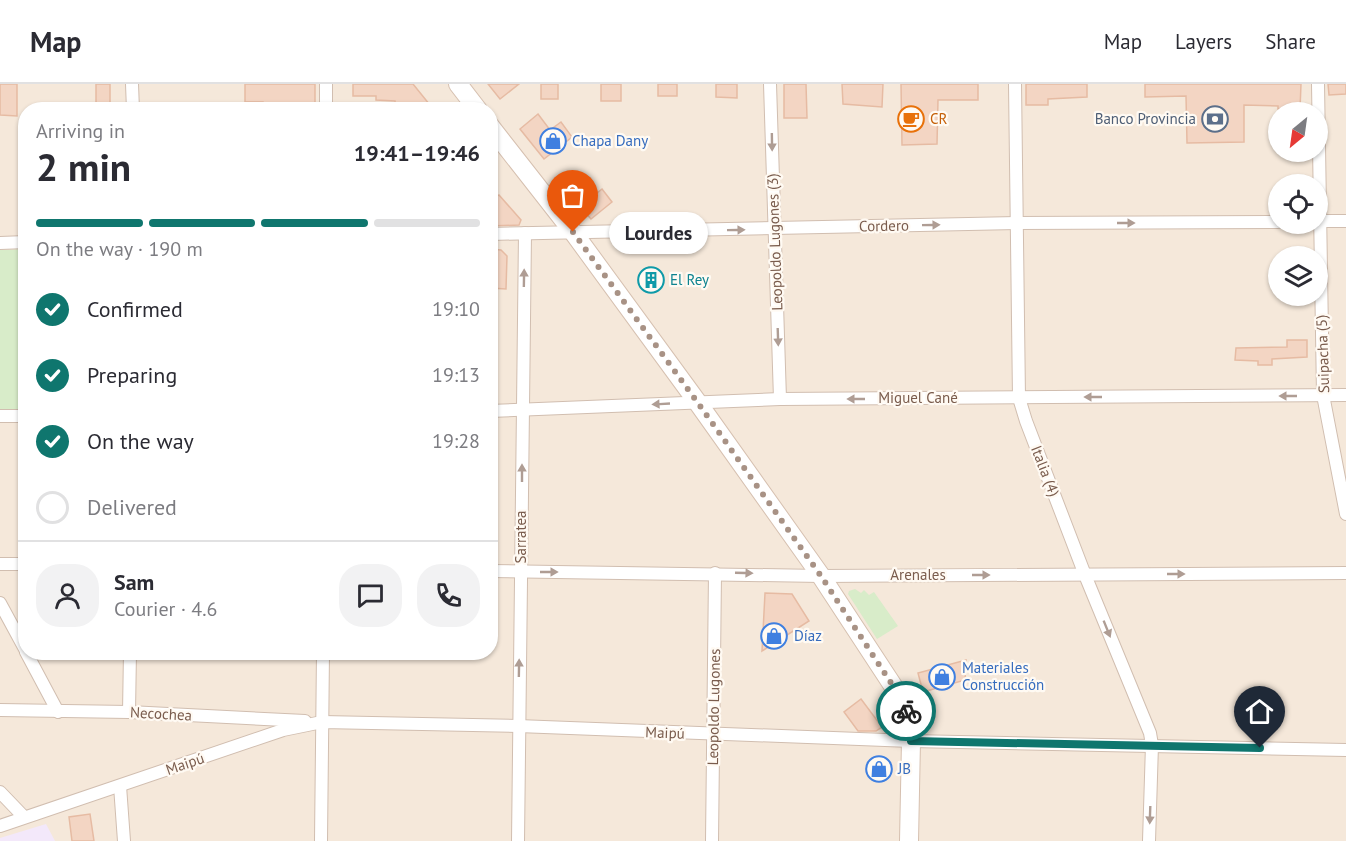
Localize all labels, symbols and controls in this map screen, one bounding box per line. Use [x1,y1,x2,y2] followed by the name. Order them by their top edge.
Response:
[30,23,81,60] text: Map
[1104,28,1142,55] text: Map
[1175,28,1232,55] text: Layers
[1265,28,1316,55] text: Share
[1268,102,1328,162] north arrow
[1268,102,1328,306] map controls
[896,104,926,134] cafe icon: CR
[1200,104,1230,134] bank icon: Banco Provincia
[930,109,948,128] place label: CR
[1095,109,1196,128] place label: Banco Provincia
[36,118,125,144] text: Arriving in
[538,126,568,156] shop icon: Chapa Dany
[572,131,648,150] place label: Chapa Dany
[767,133,776,152] one-way arrow
[354,139,480,167] text: 19:41–19:46
[36,141,131,192] text: 2 min
[547,170,598,232] pin
[763,173,786,311] street label: Leopoldo Lugones (3)
[1268,174,1328,234] button: locate
[556,179,589,212] icon: bag
[609,211,708,253] callout: Lourdes
[859,216,909,235] street label: Cordero
[1117,218,1136,228] one-way arrow
[625,220,692,246] text: Lourdes
[922,221,941,230] one-way arrow
[727,225,746,234] one-way arrow
[36,236,203,262] text: On the way · 190 m
[1268,246,1328,306] button: layers
[636,265,666,295] building icon: El Rey
[519,268,529,287] one-way arrow
[670,270,709,289] place label: El Rey
[36,293,69,326] icon: check
[87,295,183,323] text: Confirmed
[432,296,480,322] text: 19:10
[1312,314,1333,394] street label: Suipacha (5)
[773,328,782,347] one-way arrow
[36,359,69,392] icon: check
[87,361,177,389] text: Preparing
[432,362,480,388] text: 19:13
[878,388,958,407] street label: Miguel Cané
[1278,391,1297,401] one-way arrow
[1083,392,1102,402] one-way arrow
[846,394,865,404] one-way arrow
[651,400,670,409] one-way arrow
[36,425,69,458] icon: check
[87,427,194,455] text: On the way
[432,428,480,454] text: 19:28
[1027,443,1064,499] street label: Italia (4)
[517,463,527,482] one-way arrow
[87,493,177,521] text: Delivered
[511,510,530,564] street label: Sarratea
[36,564,99,627] button: person
[339,564,402,627] button: chat
[417,564,480,627] button: phone
[890,565,946,584] street label: Arenales
[539,567,558,577] one-way arrow
[114,568,154,596] text: Sam
[734,569,753,578] one-way arrow
[1166,569,1185,579] one-way arrow
[971,570,990,580] one-way arrow
[114,596,217,622] text: Courier · 4.6
[1103,620,1112,638] one-way arrow
[759,621,789,651] shop icon: Díaz
[794,626,822,645] place label: Díaz
[703,648,724,766] street label: Leopoldo Lugones
[514,658,524,677] one-way arrow
[962,658,1044,694] place label: Materiales Construcción
[927,662,957,692] shop icon: Materiales Construcción
[876,681,936,741] courier
[1234,686,1285,748] pin
[890,695,923,728] icon: bike
[1243,695,1276,728] icon: home
[130,702,193,725] street label: Necochea
[645,722,685,743] street label: Maipú
[163,748,207,779] street label: Maipú
[864,754,894,784] shop icon: JB
[897,759,911,778] place label: JB
[1145,806,1155,825] one-way arrow

